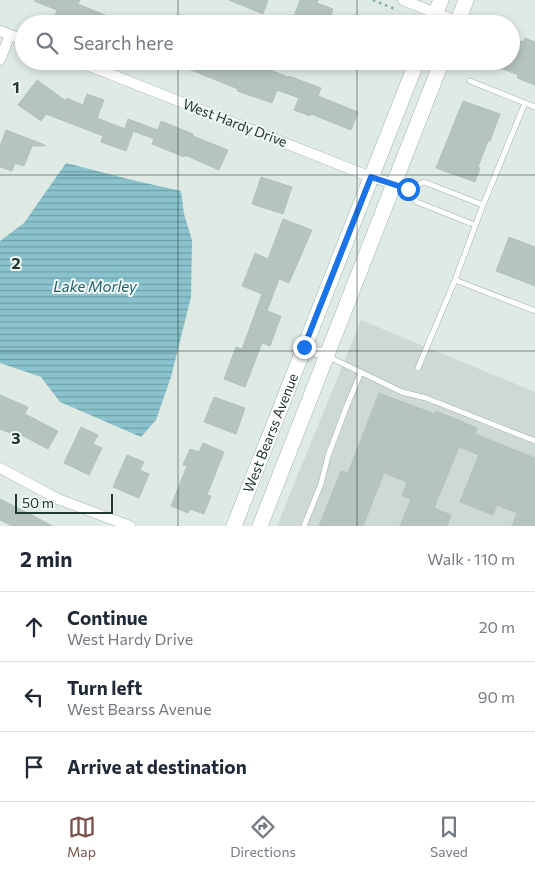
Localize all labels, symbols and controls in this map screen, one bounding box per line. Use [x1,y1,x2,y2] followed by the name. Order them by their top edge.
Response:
[15,15,520,70] search box
[33,29,61,57] icon: search
[73,31,173,54] text: Search here
[12,77,20,96] text: 1
[181,95,290,150] street label: West Hardy Drive
[397,178,420,201] route start
[11,253,21,272] text: 2
[53,277,138,295] water label: Lake Morley
[293,336,316,359] route end
[239,371,301,495] street label: West Bearss Avenue
[11,428,21,447] text: 3
[15,491,112,514] scale bar
[22,494,54,511] text: 50 m
[20,546,72,571] text: 2 min
[427,549,515,568] text: Walk · 110 m
[67,606,147,629] text: Continue
[20,613,48,641] icon: ahead
[479,617,515,636] text: 20 m
[67,629,193,648] text: West Hardy Drive
[67,676,142,699] text: Turn left
[20,683,48,711] icon: left
[478,687,515,706] text: 90 m
[67,699,212,718] text: West Bearss Avenue
[20,753,48,781] icon: arrive
[67,755,247,778] text: Arrive at destination
[67,813,96,860] tab: Map
[230,813,296,860] tab: Directions
[430,813,468,860] tab: Saved

